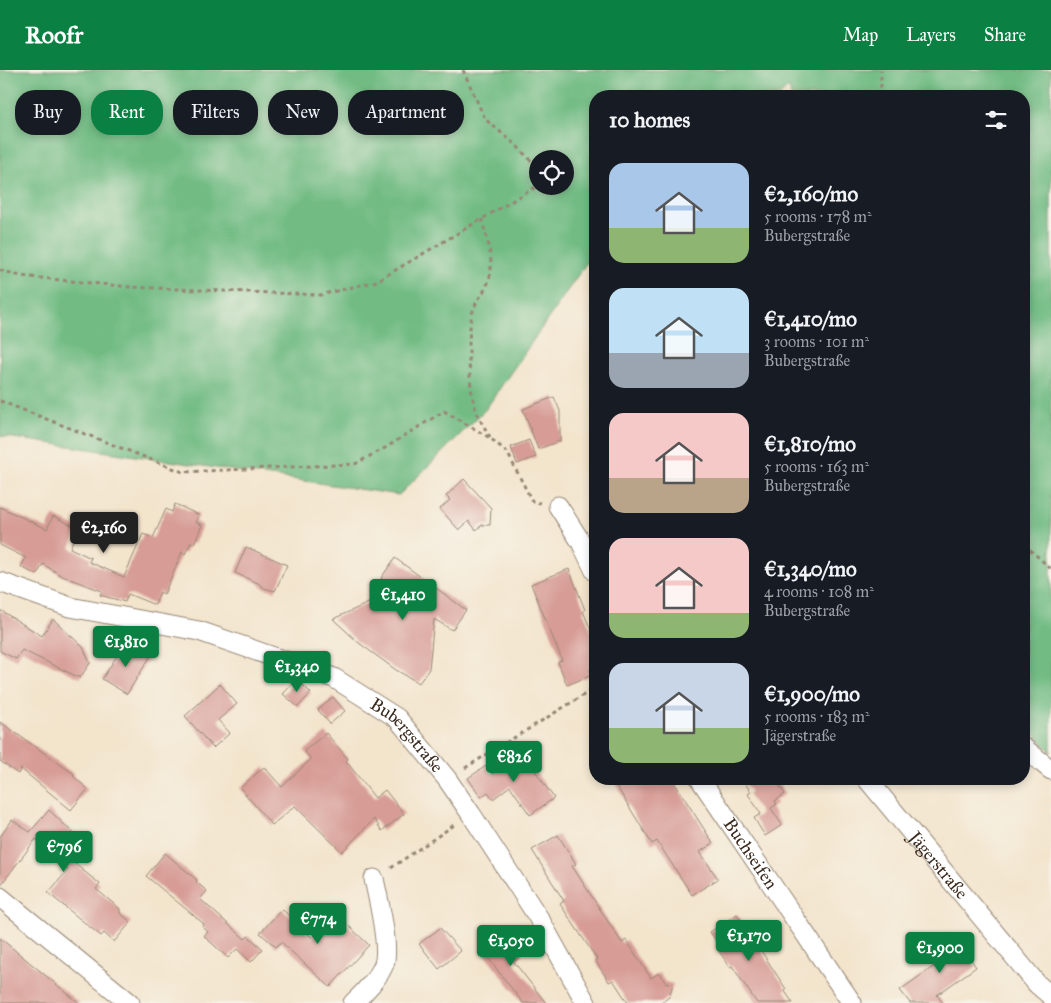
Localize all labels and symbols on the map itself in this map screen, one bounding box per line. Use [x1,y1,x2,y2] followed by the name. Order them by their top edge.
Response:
[63,512,145,554] pin: €2,160
[362,578,444,621] pin: €1,410
[85,626,167,668] pin: €1,810
[256,650,338,693] pin: €1,340
[366,693,448,777] street label: Bubergstraße
[484,740,544,783] pin: €826
[719,814,783,893] street label: Buchseifen
[902,825,973,904] street label: Jägerstraße
[34,830,94,873] pin: €796
[288,902,348,945] pin: €774
[708,920,790,962] pin: €1,170
[470,924,552,967] pin: €1,050
[899,932,981,974] pin: €1,900

